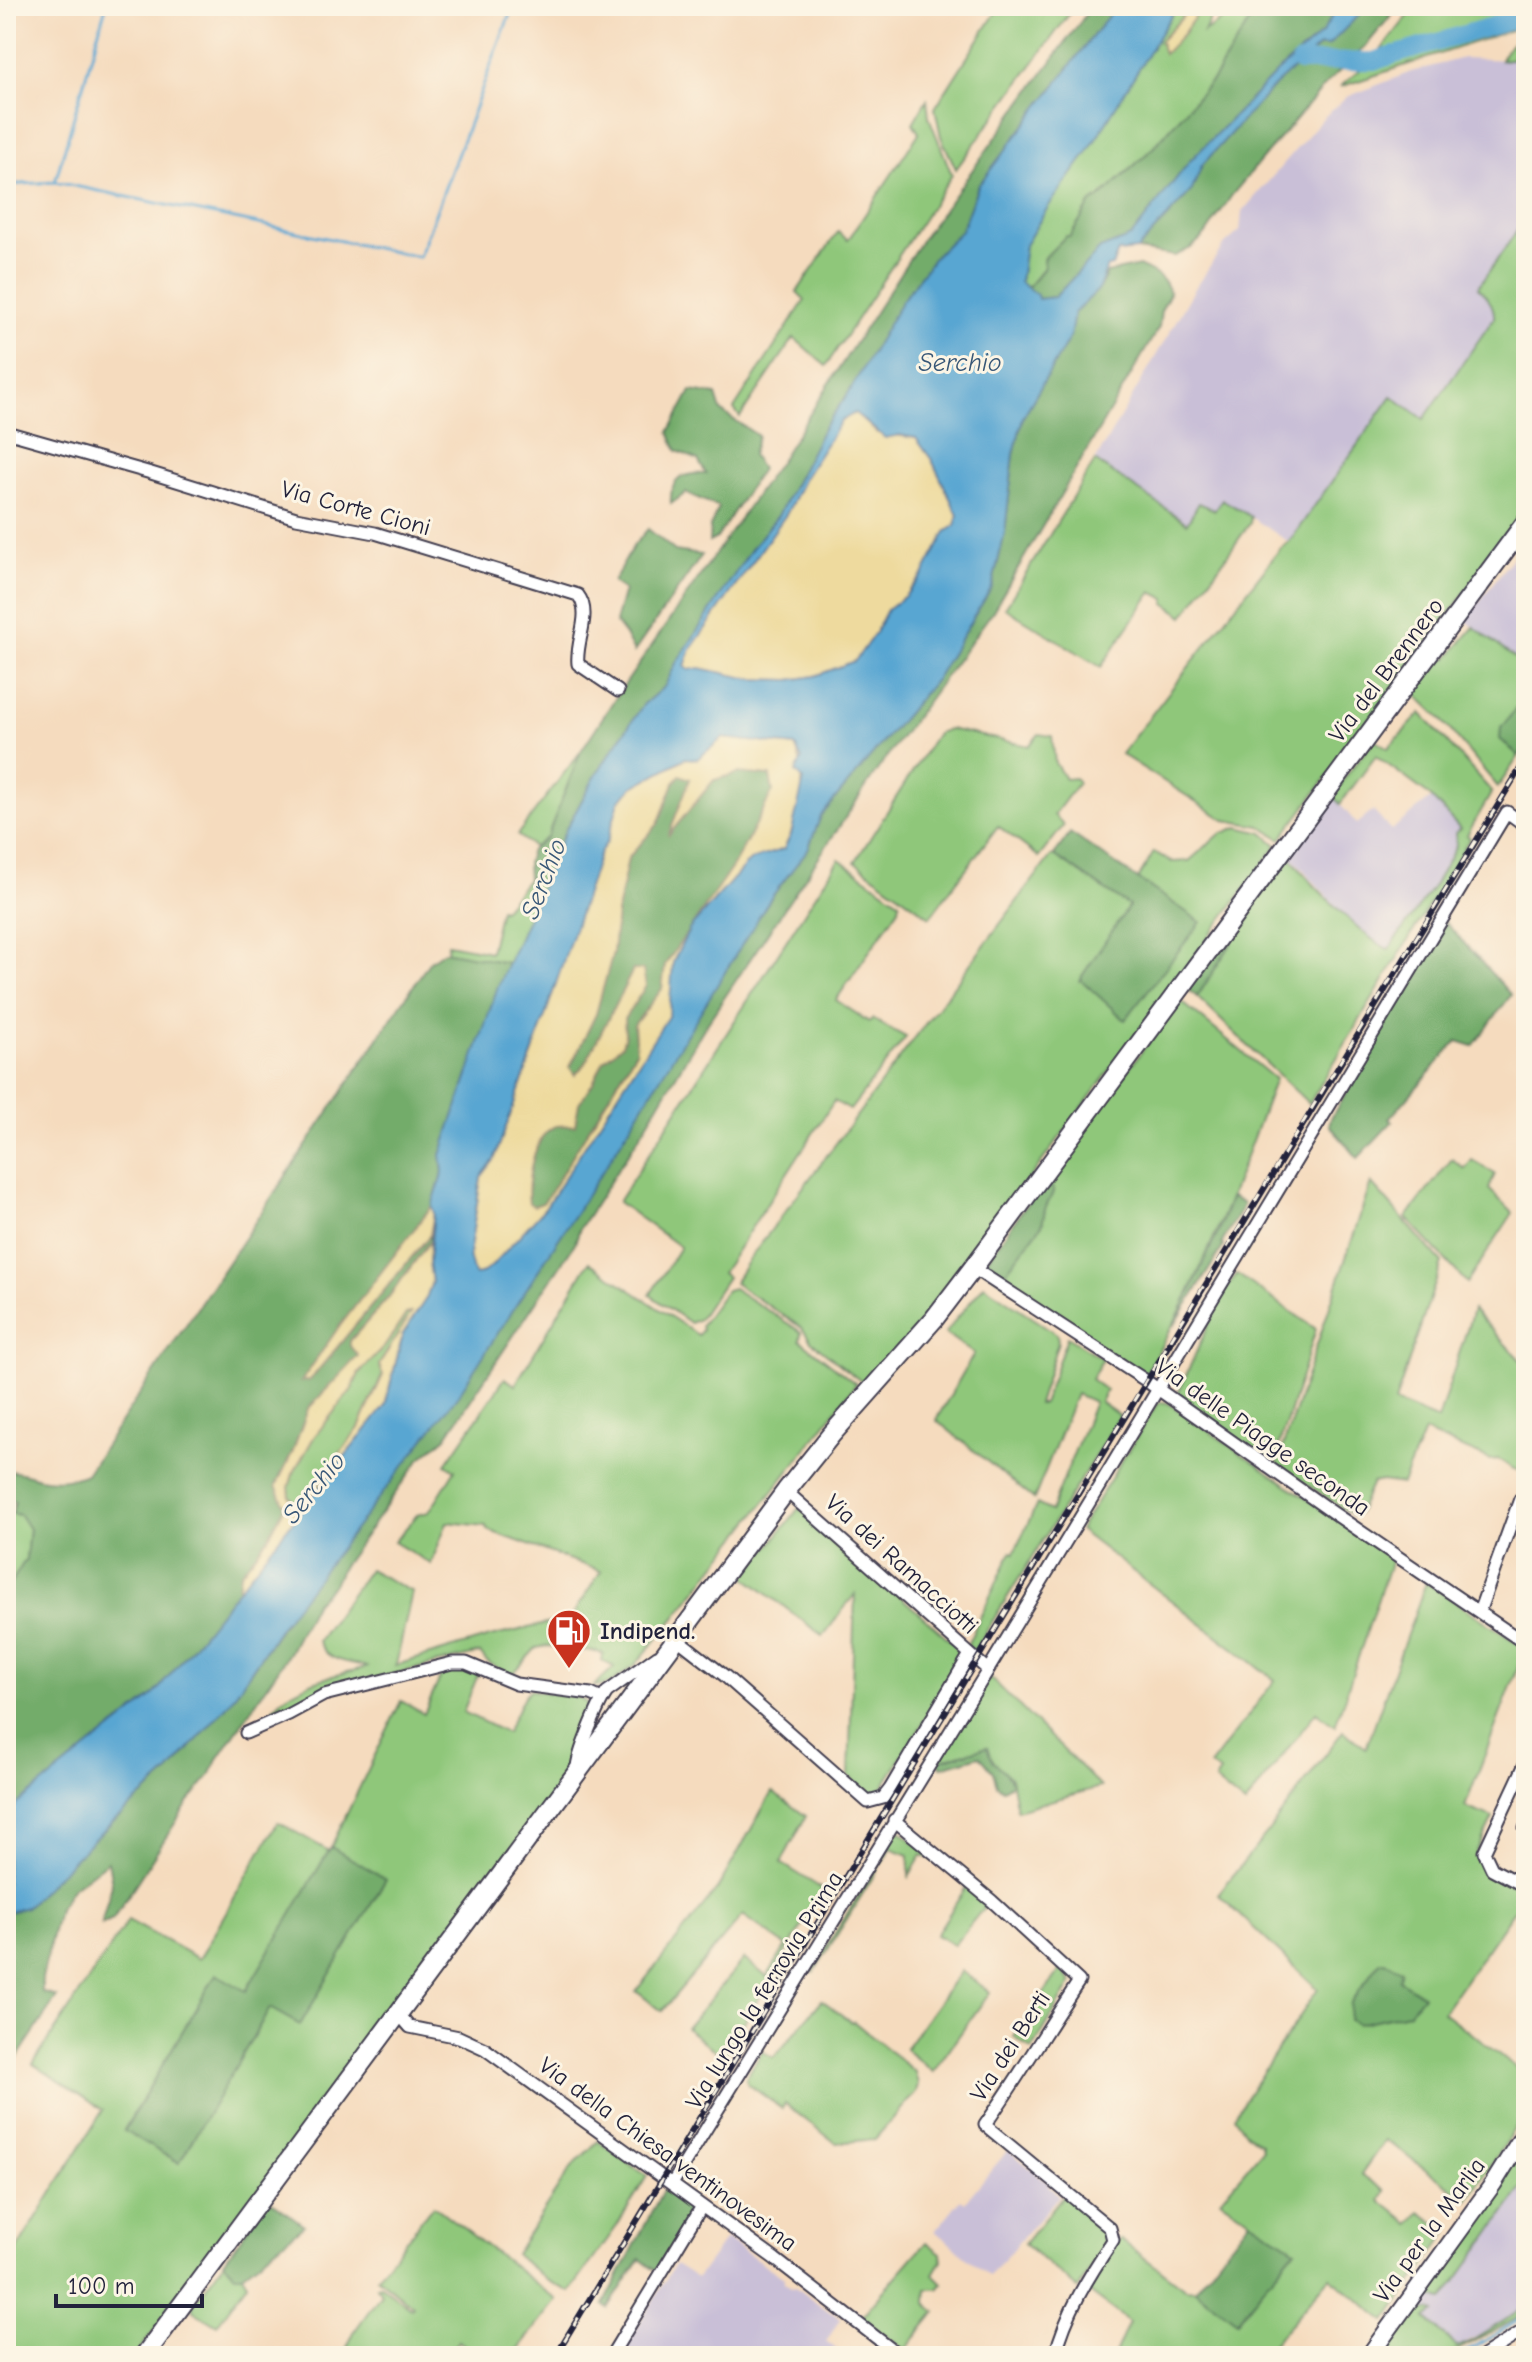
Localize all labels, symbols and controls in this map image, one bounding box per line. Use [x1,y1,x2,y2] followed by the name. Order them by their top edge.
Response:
[918,348,1002,378] water label: Serchio
[278,475,434,541] street label: Via Corte Cioni
[1323,592,1449,748] street label: Via del Brennero
[515,835,573,923] water label: Serchio
[1150,1352,1376,1522] street label: Via delle Piagge seconda
[276,1446,352,1530] water label: Serchio
[820,1488,984,1640] street label: Via dei Ramacciotti
[545,1607,593,1670] fuel station icon: Indipend.
[600,1617,695,1645] place label: Indipend.
[679,1866,849,2114] street label: Via lungo la ferrovia Prima
[964,1986,1056,2106] street label: Via dei Berti
[534,2051,802,2257] street label: Via della Chiesa ventinovesima
[1367,2152,1491,2308] street label: Via per la Marlia
[56,2258,202,2308] scale bar
[68,2272,135,2300] text: 100 m

